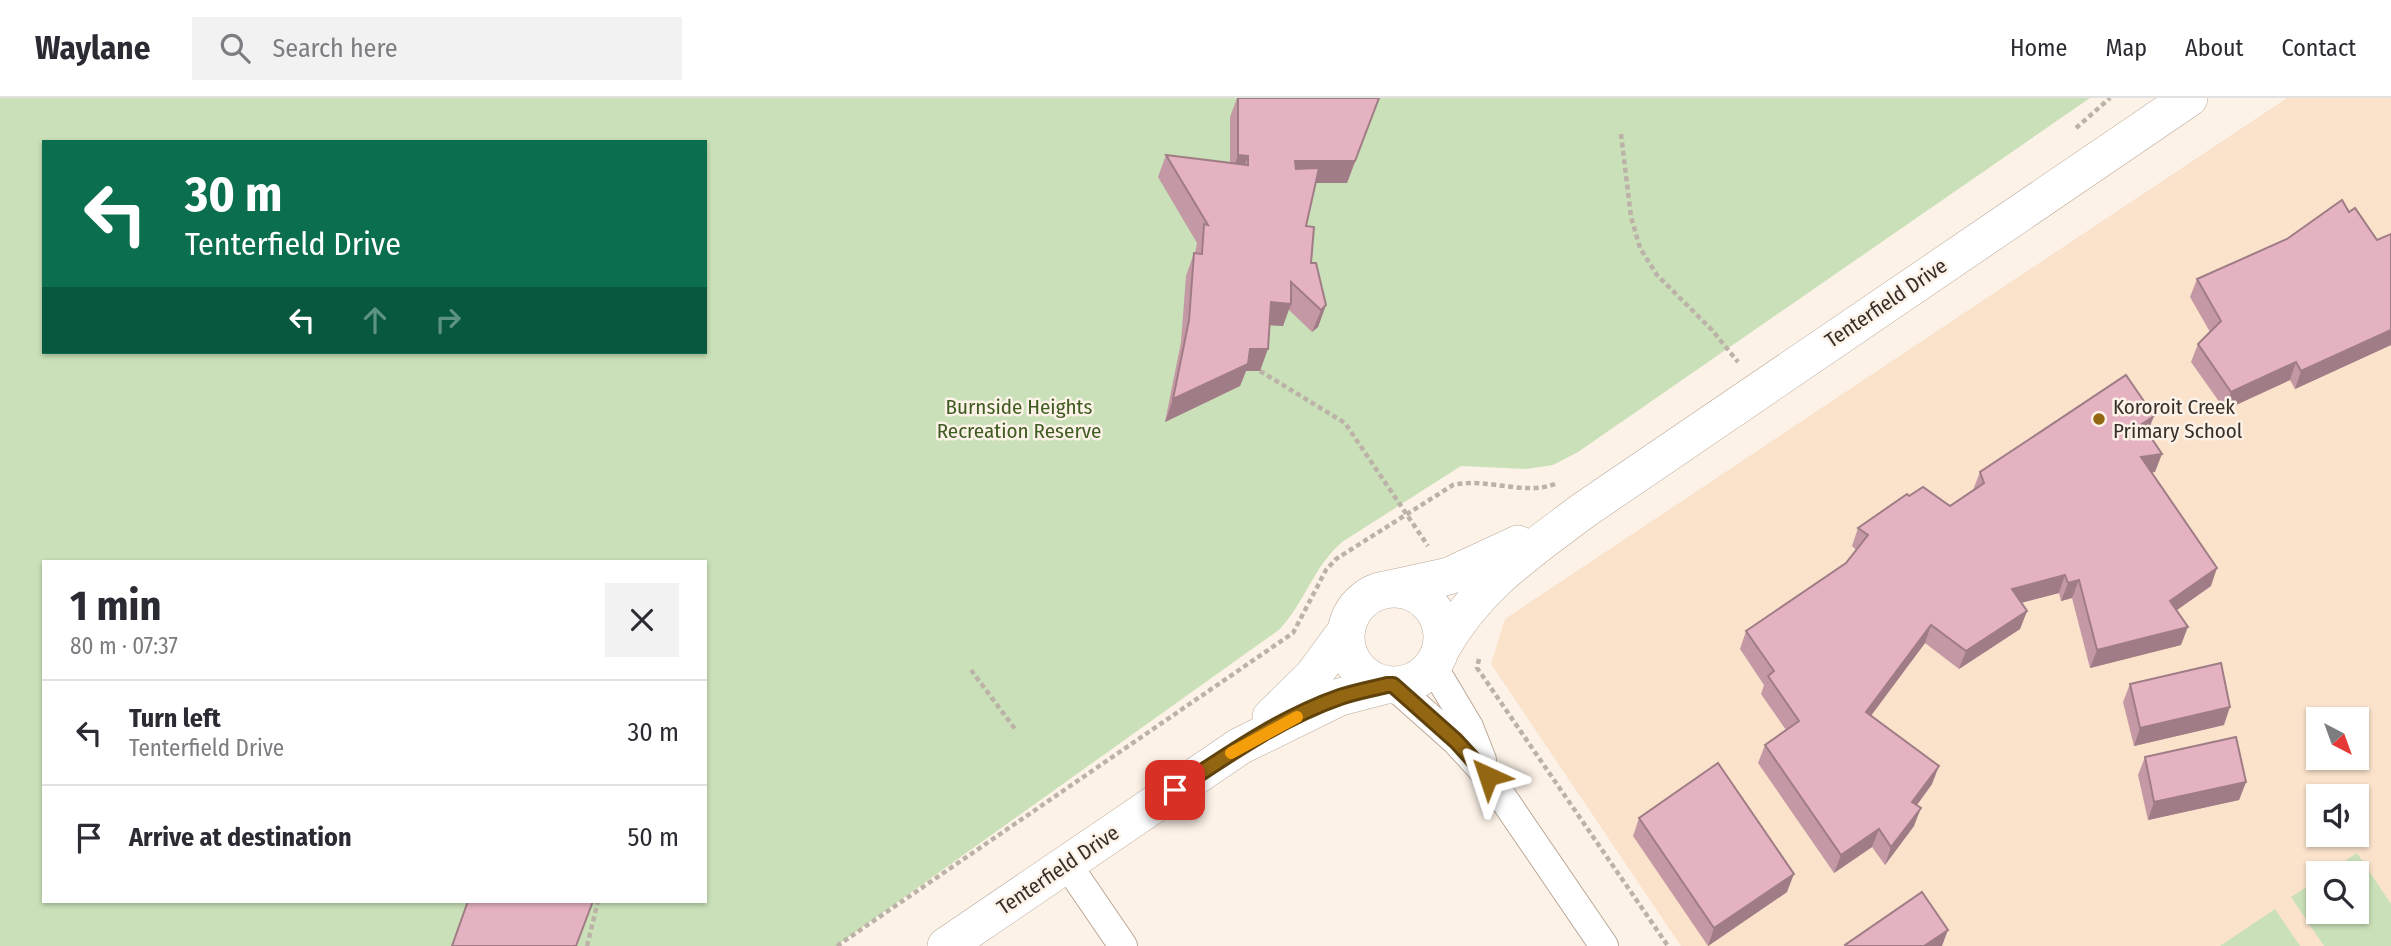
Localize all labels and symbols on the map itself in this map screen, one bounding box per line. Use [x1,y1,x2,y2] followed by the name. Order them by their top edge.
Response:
[1820,253,1952,353] street label: Tenterfield Drive
[937,394,1101,444] park label: Burnside Heights Recreation Reserve
[2113,394,2243,444] place label: Kororoit Creek Primary School
[2091,411,2107,427] marker: Kororoit Creek Primary School
[2306,707,2370,770] north arrow
[1451,739,1525,813] position arrow
[1145,760,1205,820] pin
[992,820,1124,920] street label: Tenterfield Drive

